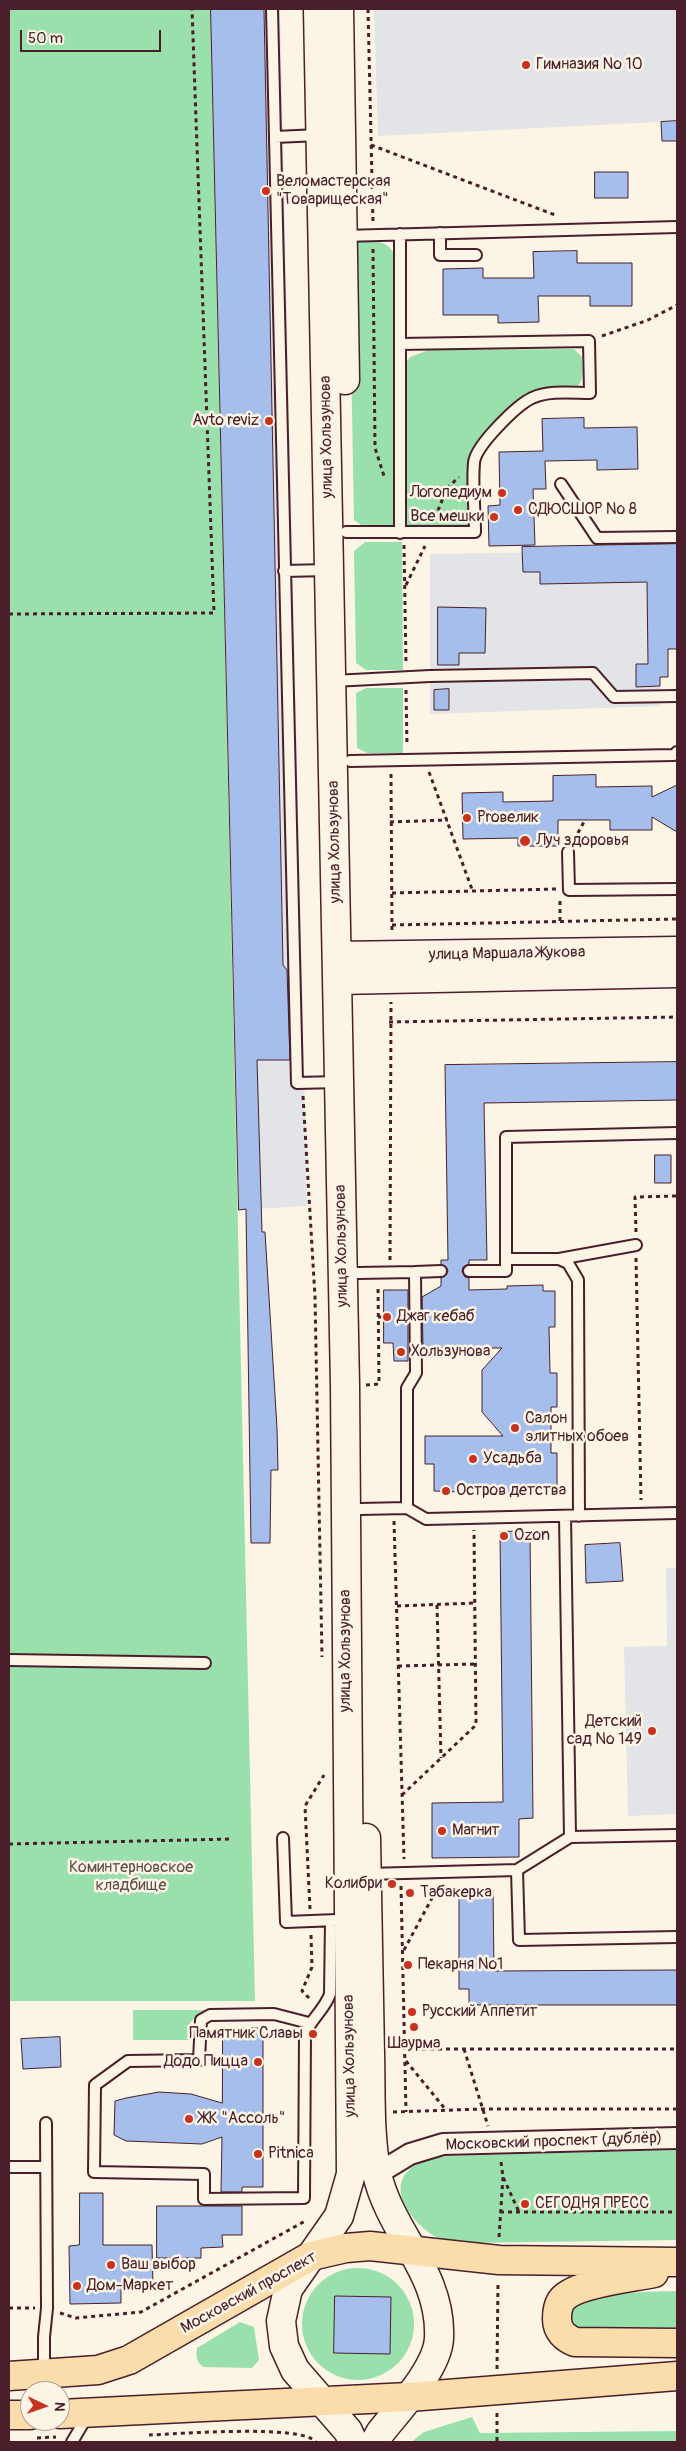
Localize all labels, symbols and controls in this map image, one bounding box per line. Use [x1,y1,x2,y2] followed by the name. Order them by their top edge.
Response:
[22,20,164,52] scale bar
[28,29,63,48] text: 50 m
[536,55,643,75] place label: Гимназия № 10
[520,59,532,71] marker: Гимназия № 10
[276,172,391,210] place label: Веломастерская "Товарищеская"
[260,185,272,197] marker: Веломастерская "Товарищеская"
[316,375,338,499] street label: улица Хользунова
[192,411,259,431] place label: Avto reviz
[263,415,275,427] marker: Avto reviz
[410,483,492,503] place label: Логопедиум
[496,487,508,499] marker: Логопедиум
[528,500,637,520] place label: СДЮСШОР № 8
[512,504,524,516] marker: СДЮСШОР № 8
[410,507,484,527] place label: Все мешки
[488,511,500,523] marker: Все мешки
[324,780,346,904] street label: улица Хользунова
[477,808,539,828] place label: Proвелик
[461,812,473,824] marker: Proвелик
[536,831,629,851] place label: Луч здоровья
[518,834,532,848] marker: Луч здоровья
[429,943,585,965] street label: улица Маршала Жукова
[331,1184,353,1308] street label: улица Хользунова
[397,1307,475,1327] place label: Джаг кебаб
[381,1311,393,1323] marker: Джаг кебаб
[411,1342,490,1362] place label: Хользунова
[395,1346,407,1358] marker: Хользунова
[525,1409,629,1447] place label: Салон элитных обоев
[509,1422,521,1434] marker: Салон элитных обоев
[483,1449,542,1469] place label: Усадьба
[467,1453,479,1465] marker: Усадьба
[456,1481,566,1501] place label: Остров детства
[440,1485,452,1497] marker: Остров детства
[514,1526,550,1546] place label: Ozon
[498,1530,510,1542] marker: Ozon
[336,1590,356,1712] street label: улица Хользунова
[567,1712,642,1750] place label: Детский сад № 149
[646,1725,658,1737] marker: Детский сад № 149
[452,1821,500,1841] place label: Магнит
[436,1825,448,1837] marker: Магнит
[69,1858,193,1896] park label: Коминтерновское кладбище
[325,1874,382,1894] place label: Колибри
[386,1878,398,1890] marker: Колибри
[420,1883,492,1903] place label: Табакерка
[404,1887,416,1899] marker: Табакерка
[418,1955,503,1975] place label: Пекарня №1
[402,1959,414,1971] marker: Пекарня №1
[339,1994,361,2118] street label: улица Хользунова
[422,2002,537,2022] place label: Русский Аппетит
[406,2006,418,2018] marker: Русский Аппетит
[408,2021,420,2033] marker: Шаурма
[189,2024,303,2044] place label: Памятник Славы
[307,2028,319,2040] marker: Памятник Славы
[388,2034,440,2054] place label: Шаурма
[164,2052,248,2072] place label: Додо Пицца
[252,2056,264,2068] marker: Додо Пицца
[199,2109,285,2129] place label: ЖК "Ассоль"
[183,2113,195,2125] marker: ЖК "Ассоль"
[445,2129,663,2155] street label: Московский проспект (дублёр)
[268,2144,314,2164] place label: Pitnica
[252,2148,264,2160] marker: Pitnica
[535,2194,649,2214] place label: СЕГОДНЯ ПРЕСС
[519,2198,531,2210] marker: СЕГОДНЯ ПРЕСС
[178,2248,320,2338] street label: Московский проспект
[121,2255,196,2275] place label: Ваш выбор
[105,2259,117,2271] marker: Ваш выбор
[87,2276,173,2296] place label: Дом-Маркет
[71,2280,83,2292] marker: Дом-Маркет
[20,2381,70,2431] north arrow
[51,2402,68,2412] text: N

